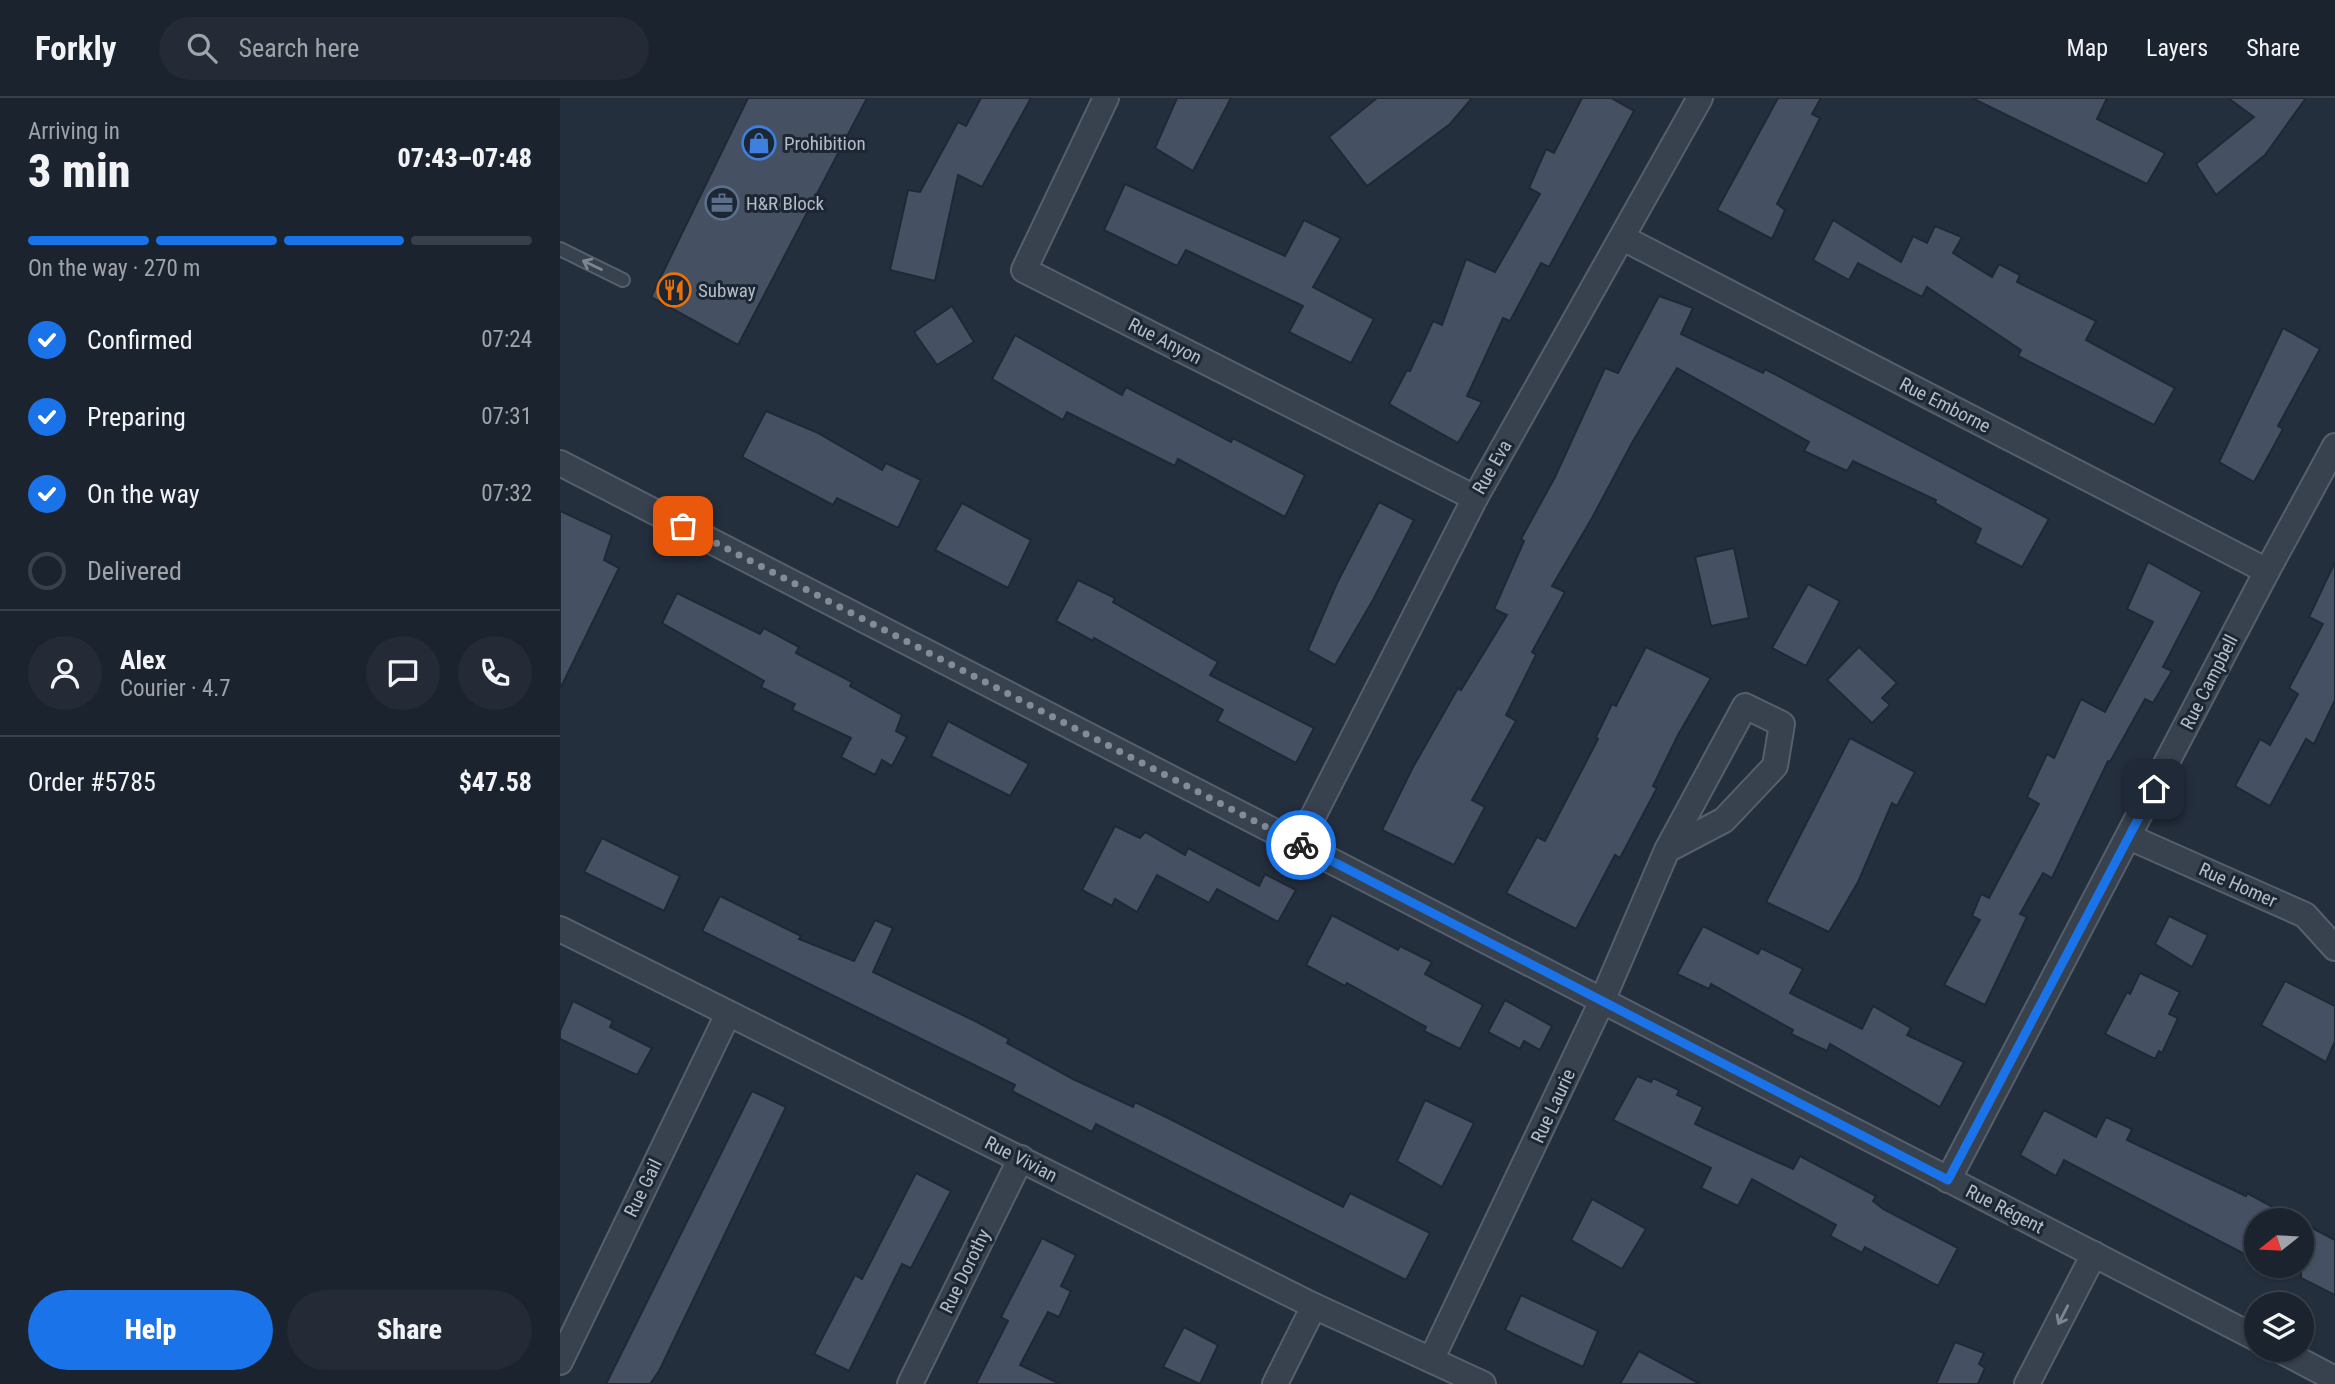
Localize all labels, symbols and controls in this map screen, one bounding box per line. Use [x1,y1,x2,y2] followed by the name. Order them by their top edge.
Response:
[159,17,649,80] search box
[35,29,117,68] text: Forkly
[183,29,221,67] icon: search
[239,33,359,63] text: Search here
[2067,34,2108,62] text: Map
[2146,34,2208,62] text: Layers
[2246,34,2300,62] text: Share
[28,118,120,145] text: Arriving in
[740,124,778,162] shop icon: Prohibition
[784,132,866,155] place label: Prohibition
[398,143,532,173] text: 07:43–07:48
[28,144,131,198] text: 3 min
[703,184,741,222] office icon: H&R Block
[746,192,825,215] place label: H&R Block
[28,255,200,282] text: On the way · 270 m
[582,257,603,271] one-way arrow
[655,271,693,309] restaurant icon: Subway
[698,279,756,302] place label: Subway
[1124,313,1206,369] street label: Rue Anyon
[28,321,66,359] icon: check
[87,325,193,355] text: Confirmed
[481,326,532,353] text: 07:24
[1896,372,1994,438] street label: Rue Emborne
[28,398,66,436] icon: check
[87,402,186,432] text: Preparing
[481,403,532,430] text: 07:31
[1467,436,1517,498] street label: Rue Eva
[28,475,66,513] icon: check
[87,479,200,509] text: On the way
[481,480,532,507] text: 07:32
[653,496,713,556] pin
[664,507,702,545] icon: bag
[87,556,182,586] text: Delivered
[2175,631,2243,733] street label: Rue Campbell
[28,636,102,710] button: person
[366,636,440,710] button: chat
[458,636,532,710] button: phone
[120,645,166,675] text: Alex
[120,675,231,702] text: Courier · 4.7
[2124,759,2184,819] pin
[28,767,156,797] text: Order #5785
[459,767,532,797] text: $47.58
[2135,770,2173,808] icon: home
[1266,810,1336,880] courier
[1282,826,1320,864] icon: bike
[2195,858,2281,912] street label: Rue Homer
[1526,1065,1580,1147] street label: Rue Laurie
[981,1131,1061,1187] street label: Rue Vivian
[619,1155,667,1221] street label: Rue Gail
[1962,1180,2048,1238] street label: Rue Régent
[2244,1208,2314,1278] north arrow
[2244,1208,2314,1362] map controls
[935,1225,995,1317] street label: Rue Dorothy
[28,1290,273,1370] button: Help
[287,1290,532,1370] button: Share
[2244,1292,2314,1362] button: layers
[2055,1304,2069,1324] one-way arrow

